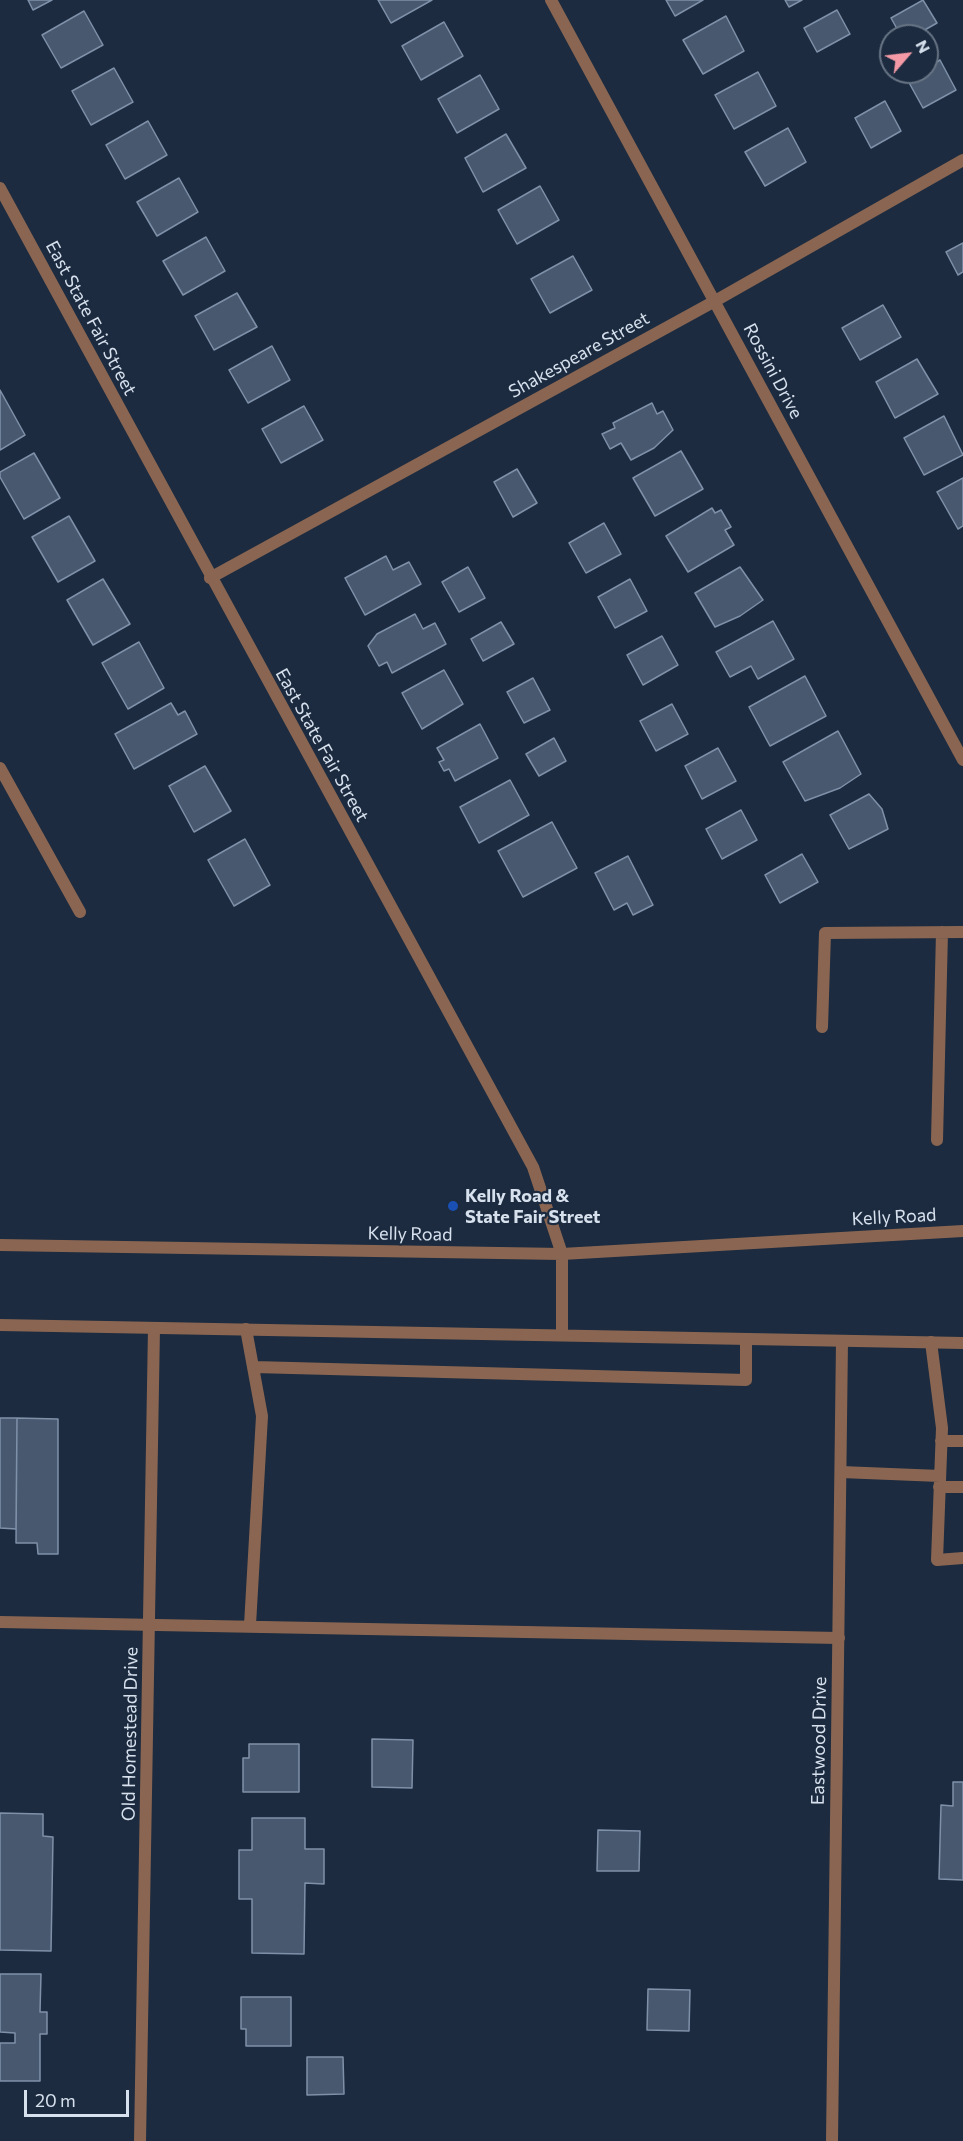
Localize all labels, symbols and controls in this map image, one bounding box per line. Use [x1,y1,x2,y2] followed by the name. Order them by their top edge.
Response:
[879,24,939,84] north arrow
[912,36,935,56] text: N
[41,237,141,399] street label: East State Fair Street
[505,307,653,403] street label: Shakespeare Street
[739,320,807,422] street label: Rossini Drive
[271,665,373,825] street label: East State Fair Street
[465,1185,600,1228] place label: Kelly Road & State Fair Street
[446,1199,460,1213] marker: Kelly Road & State Fair Street
[851,1204,937,1230] street label: Kelly Road
[367,1222,453,1246] street label: Kelly Road
[118,1647,142,1821] street label: Old Homestead Drive
[807,1677,831,1805] street label: Eastwood Drive
[27,2078,132,2116] scale bar
[35,2089,76,2111] text: 20 m

